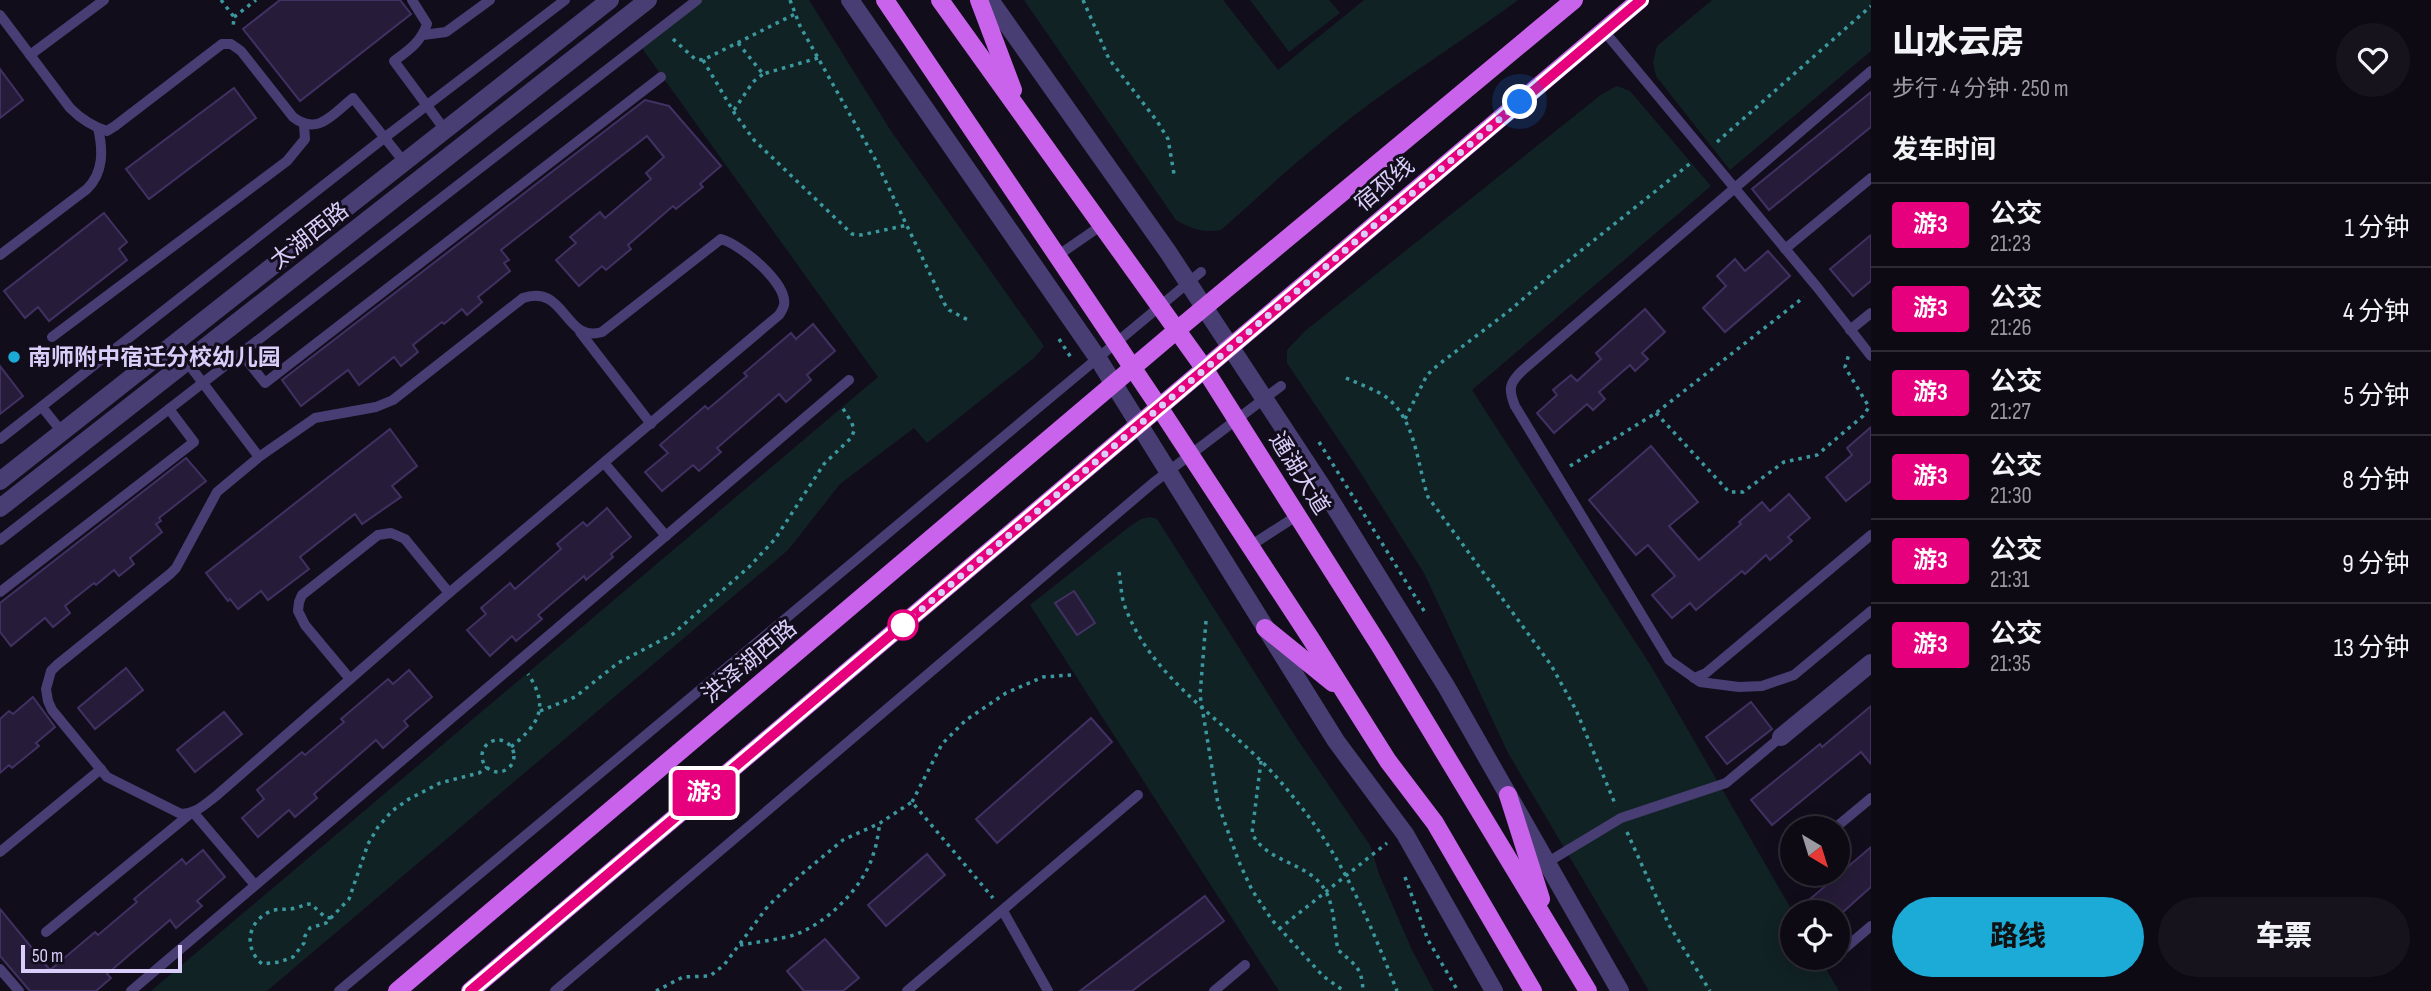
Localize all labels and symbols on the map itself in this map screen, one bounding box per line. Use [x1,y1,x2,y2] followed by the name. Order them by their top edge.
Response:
[1502,84,1537,119] your location
[1349,152,1420,218] street label: 宿邳线
[265,196,354,275] street label: 太湖西路
[28,344,281,372] place label: 南师附中宿迁分校幼儿园
[6,349,22,365] marker: 南师附中宿迁分校幼儿园
[1263,427,1335,520] street label: 通湖大道
[888,610,918,640] unlabelled marker
[697,614,803,709] street label: 洪泽湖西路
[672,770,736,816] line badge: 游3
[1780,816,1850,886] north arrow
[21,942,182,974] scale bar

